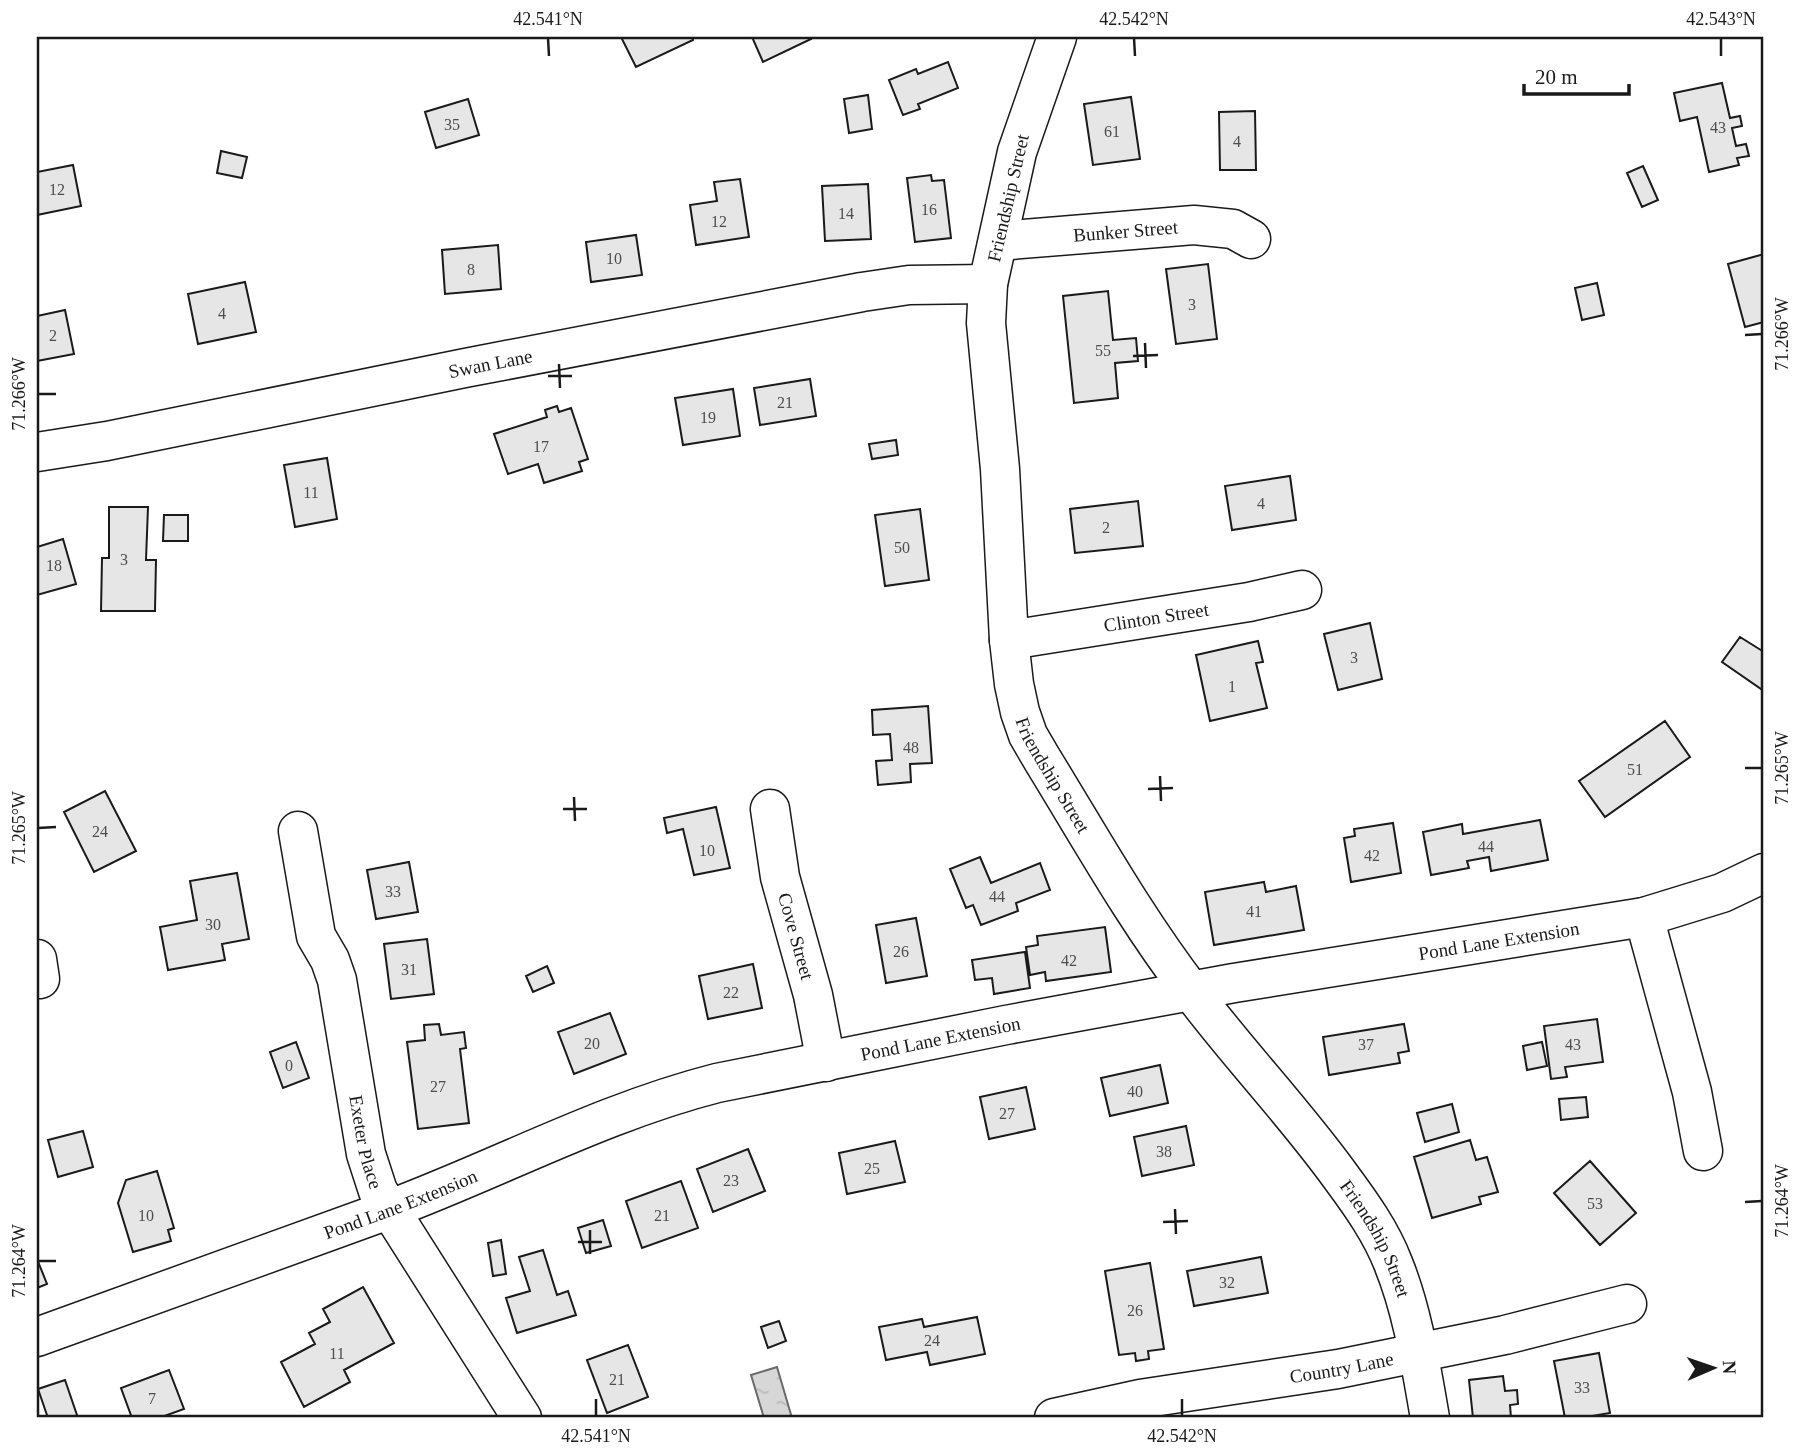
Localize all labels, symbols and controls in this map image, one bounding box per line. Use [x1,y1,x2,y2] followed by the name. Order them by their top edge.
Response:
[513,9,583,29] text: 42.541°N
[1099,9,1169,29] text: 42.542°N
[1686,9,1756,29] text: 42.543°N
[1524,52,1630,96] scale bar
[1535,65,1578,89] text: 20 m
[444,116,460,133] house number: 35
[1710,119,1726,136] house number: 43
[1104,123,1120,140] house number: 61
[983,131,1033,264] street label: Friendship Street
[1233,133,1241,150] house number: 4
[49,181,65,198] house number: 12
[921,201,937,218] house number: 16
[838,205,854,222] house number: 14
[711,213,727,230] house number: 12
[1072,216,1179,245] street label: Bunker Street
[606,250,622,267] house number: 10
[467,261,475,278] house number: 8
[1188,296,1196,313] house number: 3
[1772,297,1792,371] text: 71.266°W
[218,305,226,322] house number: 4
[49,327,57,344] house number: 2
[1095,342,1111,359] house number: 55
[447,345,534,382] street label: Swan Lane
[9,357,29,431] text: 71.266°W
[777,394,793,411] house number: 21
[700,409,716,426] house number: 19
[533,438,549,455] house number: 17
[303,484,319,501] house number: 11
[1257,495,1265,512] house number: 4
[1102,519,1110,536] house number: 2
[894,539,910,556] house number: 50
[120,551,128,568] house number: 3
[46,557,62,574] house number: 18
[1102,598,1211,635] street label: Clinton Street
[1350,649,1358,666] house number: 3
[1228,678,1236,695] house number: 1
[1012,714,1095,837] street label: Friendship Street
[1772,731,1792,805] text: 71.265°W
[903,739,919,756] house number: 48
[1627,761,1643,778] house number: 51
[9,791,29,865] text: 71.265°W
[92,823,108,840] house number: 24
[1478,838,1494,855] house number: 44
[699,842,715,859] house number: 10
[1364,847,1380,864] house number: 42
[385,883,401,900] house number: 33
[989,888,1005,905] house number: 44
[774,890,819,982] street label: Cove Street
[1246,903,1262,920] house number: 41
[205,916,221,933] house number: 30
[1417,917,1581,964] street label: Pond Lane Extension
[893,943,909,960] house number: 26
[1061,952,1077,969] house number: 42
[401,961,417,978] house number: 31
[723,984,739,1001] house number: 22
[859,1012,1022,1064] street label: Pond Lane Extension
[584,1035,600,1052] house number: 20
[1358,1036,1374,1053] house number: 37
[1565,1036,1581,1053] house number: 43
[285,1057,293,1074] house number: 0
[430,1078,446,1095] house number: 27
[1127,1083,1143,1100] house number: 40
[346,1093,387,1191] street label: Exeter Place
[999,1105,1015,1122] house number: 27
[1156,1143,1172,1160] house number: 38
[864,1160,880,1177] house number: 25
[321,1164,481,1243] street label: Pond Lane Extension
[1772,1164,1792,1238] text: 71.264°W
[723,1172,739,1189] house number: 23
[1336,1176,1415,1300] street label: Friendship Street
[1587,1195,1603,1212] house number: 53
[138,1207,154,1224] house number: 10
[654,1207,670,1224] house number: 21
[9,1224,29,1298] text: 71.264°W
[1219,1274,1235,1291] house number: 32
[1127,1302,1143,1319] house number: 26
[924,1332,940,1349] house number: 24
[1678,1332,1748,1402] north arrow
[329,1345,345,1362] house number: 11
[1288,1348,1395,1387] street label: Country Lane
[1719,1360,1740,1375] text: N
[609,1371,625,1388] house number: 21
[1574,1379,1590,1396] house number: 33
[148,1390,156,1407] house number: 7
[561,1426,631,1446] text: 42.541°N
[1147,1426,1217,1446] text: 42.542°N

